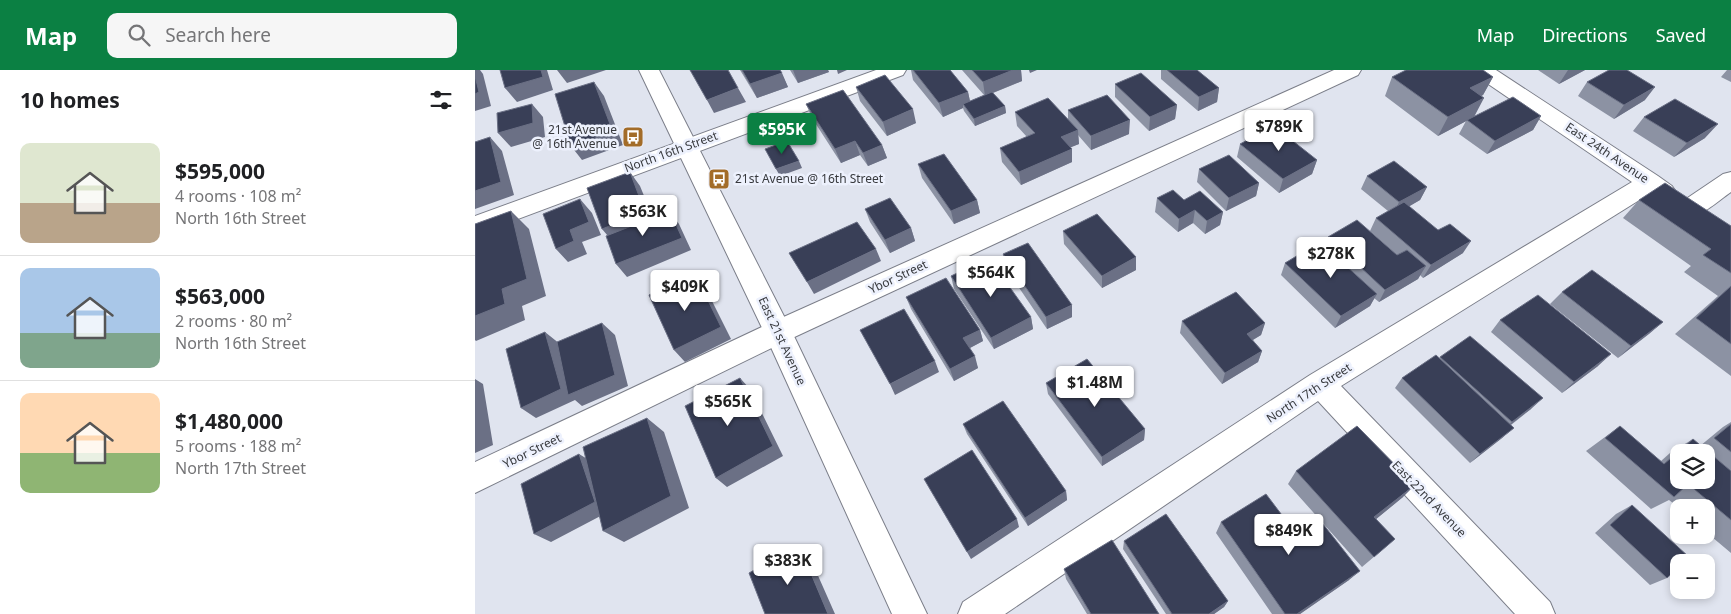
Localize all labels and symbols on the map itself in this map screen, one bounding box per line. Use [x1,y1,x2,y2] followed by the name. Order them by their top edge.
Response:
[1244,109,1314,152] pin: $789K
[747,112,817,155] pin: $595K
[1562,118,1653,187] street label: East 24th Avenue
[532,121,617,152] place label: 21st Avenue @ 16th Avenue
[621,125,645,149] bus stop icon: 21st Avenue @ 16th Avenue
[622,127,721,176] street label: North 16th Street
[707,167,731,191] bus stop icon: 21st Avenue @ 16th Street
[735,170,884,187] place label: 21st Avenue @ 16th Street
[608,194,678,237] pin: $563K
[1296,236,1366,279] pin: $278K
[866,255,931,298] street label: Ybor Street
[956,256,1026,298] pin: $564K
[650,270,720,312] pin: $409K
[755,294,810,388] street label: East 21st Avenue
[1263,358,1355,426] street label: North 17th Street
[1054,366,1136,408] pin: $1.48M
[693,384,763,427] pin: $565K
[500,429,564,472] street label: Ybor Street
[1388,457,1470,541] street label: East 22nd Avenue
[1254,514,1324,556] pin: $849K
[753,544,823,586] pin: $383K

